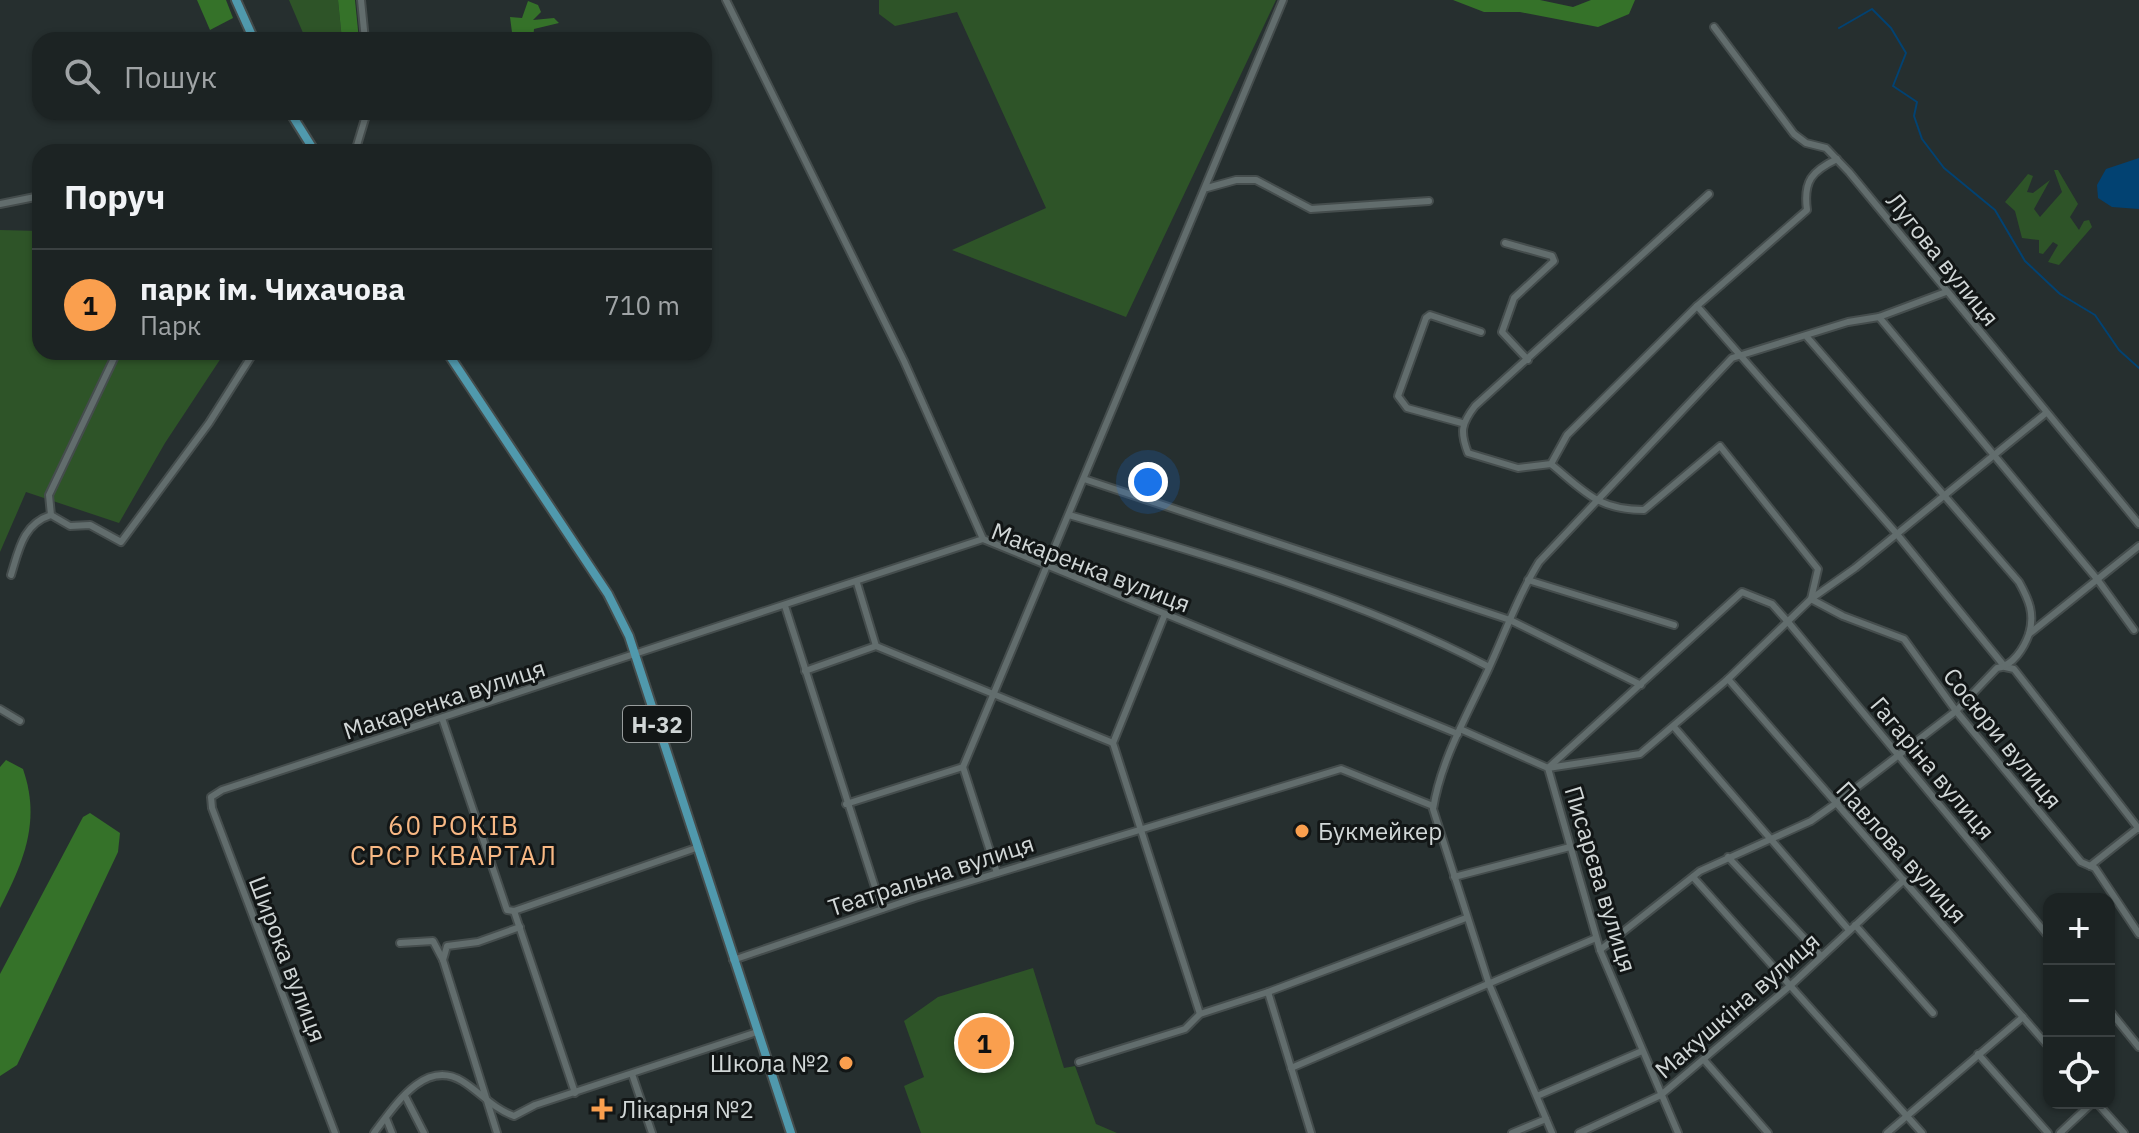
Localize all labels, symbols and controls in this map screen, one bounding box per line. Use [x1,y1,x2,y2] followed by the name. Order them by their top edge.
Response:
[32,32,712,120] search box
[60,54,104,98] icon: search
[124,57,217,96] text: Пошук
[64,174,165,218] text: Поруч
[1879,185,2007,333] street label: Лугова вулиця
[140,269,405,308] text: парк ім. Чихачова
[82,288,98,322] text: 1
[604,288,680,322] text: 710 m
[140,308,201,342] text: Парк
[1128,462,1168,502] your location
[987,514,1195,620] street label: Макаренка вулиця
[339,651,549,747] street label: Макаренка вулиця
[1936,661,2070,815] street label: Сосюри вулиця
[1864,690,2002,846] street label: Гагаріна вулиця
[623,706,691,742] road number: Н-32
[1829,774,1975,930] street label: Павлова вулиця
[1557,782,1645,976] street label: Писарєва вулиця
[350,808,558,872] district label: 60 РОКІВ СРСР КВАРТАЛ
[1318,815,1442,847] place label: Букмейкер
[1293,822,1311,840] marker: Букмейкер
[824,827,1038,923] street label: Театральна вулиця
[242,871,334,1047] street label: Широка вулиця
[2043,893,2115,1109] map controls
[2043,893,2115,965] button: +
[1648,925,1826,1085] street label: Макушкіна вулиця
[2043,965,2115,1037] button: −
[958,1013,1010,1073] pin: 1
[2043,1037,2115,1109] button: locate
[710,1047,830,1079] place label: Школа №2
[837,1054,855,1072] marker: Школа №2
[620,1093,754,1125] place label: Лікарня №2
[591,1098,613,1120] marker: Лікарня №2

